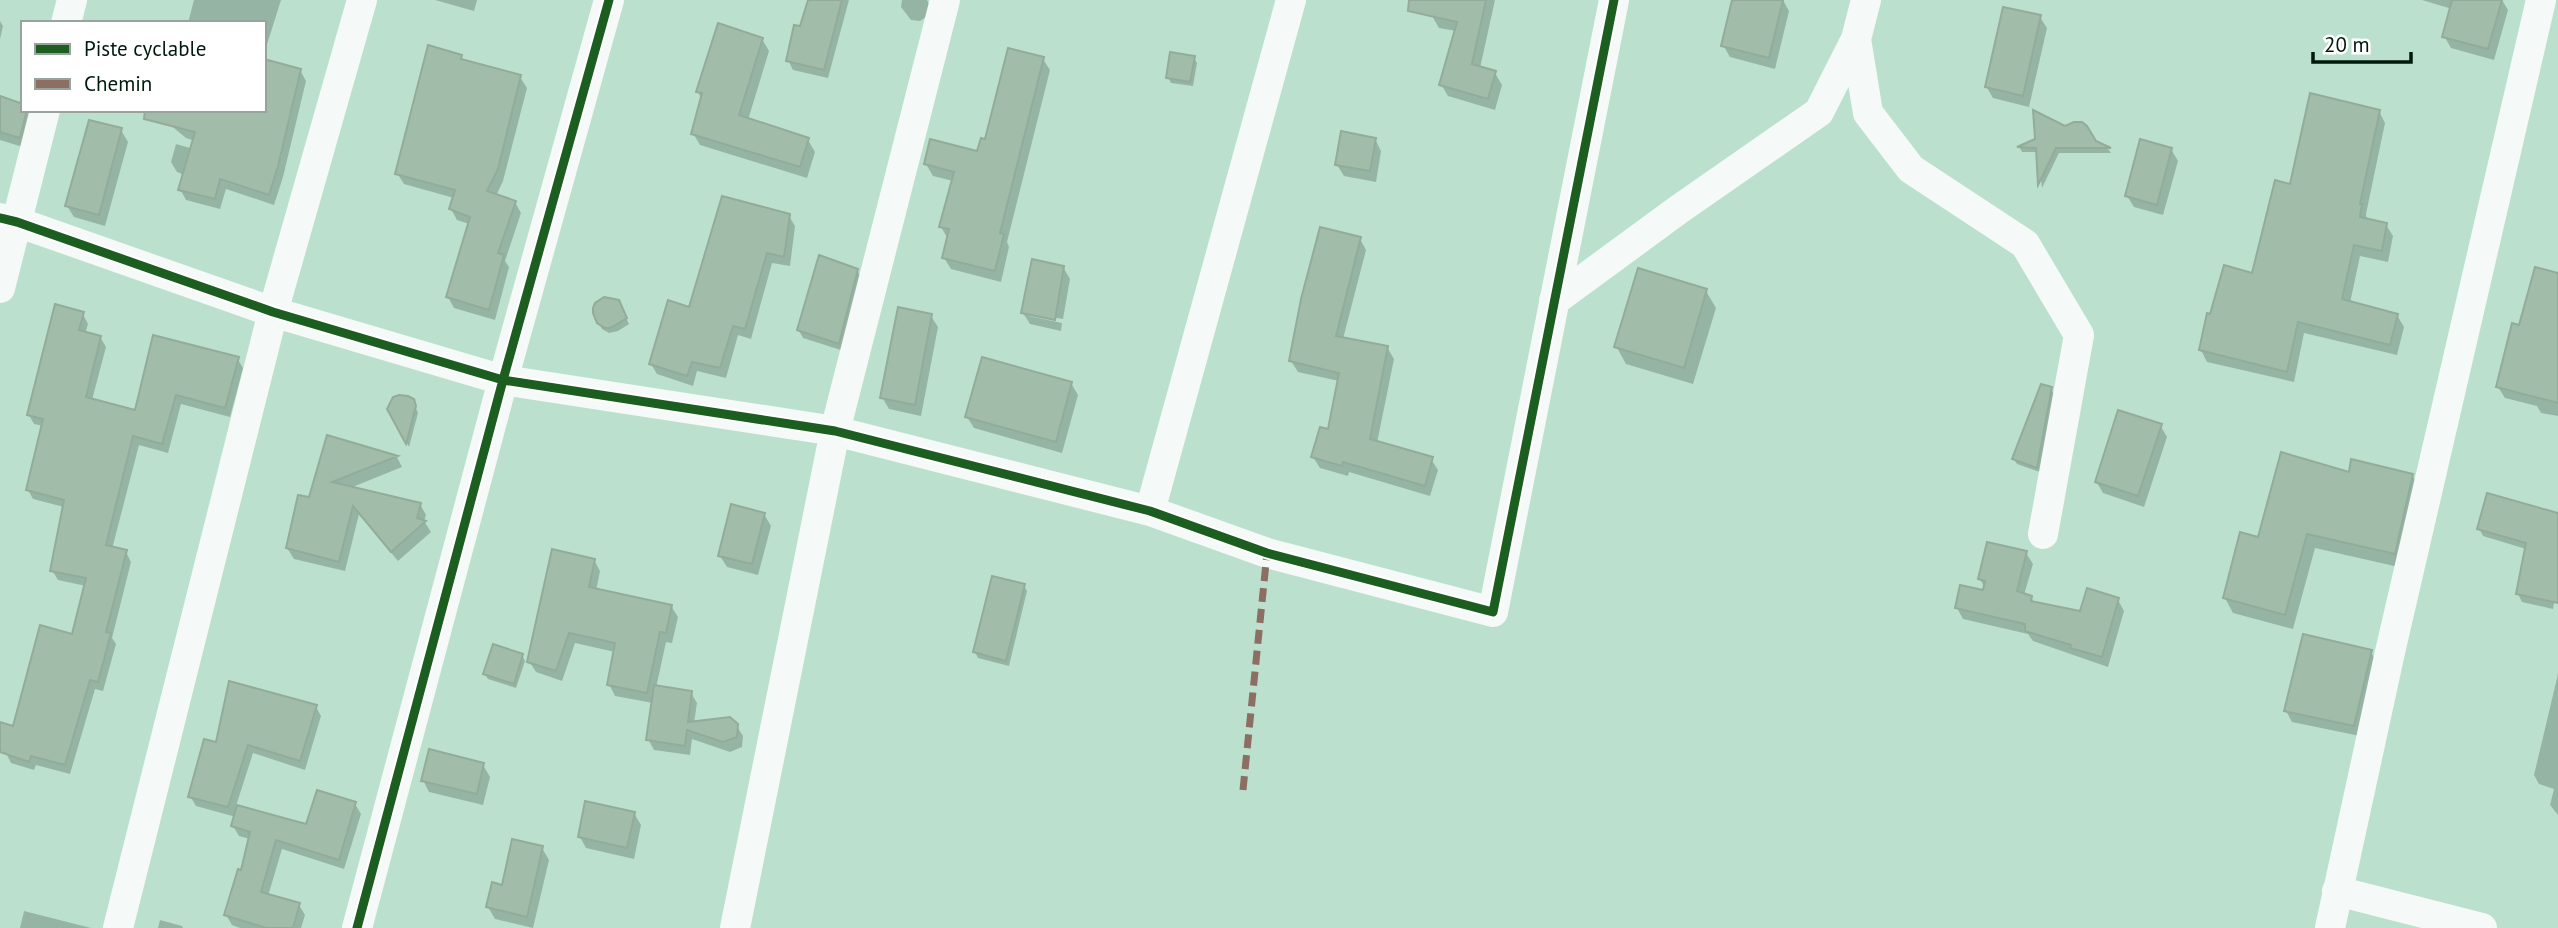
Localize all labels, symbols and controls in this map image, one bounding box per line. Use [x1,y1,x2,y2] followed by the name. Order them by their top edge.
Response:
[21,21,266,112] legend
[2313,21,2411,65] scale bar
[2324,31,2370,58] text: 20 m
[84,35,206,62] text: Piste cyclable
[84,70,152,97] text: Chemin

